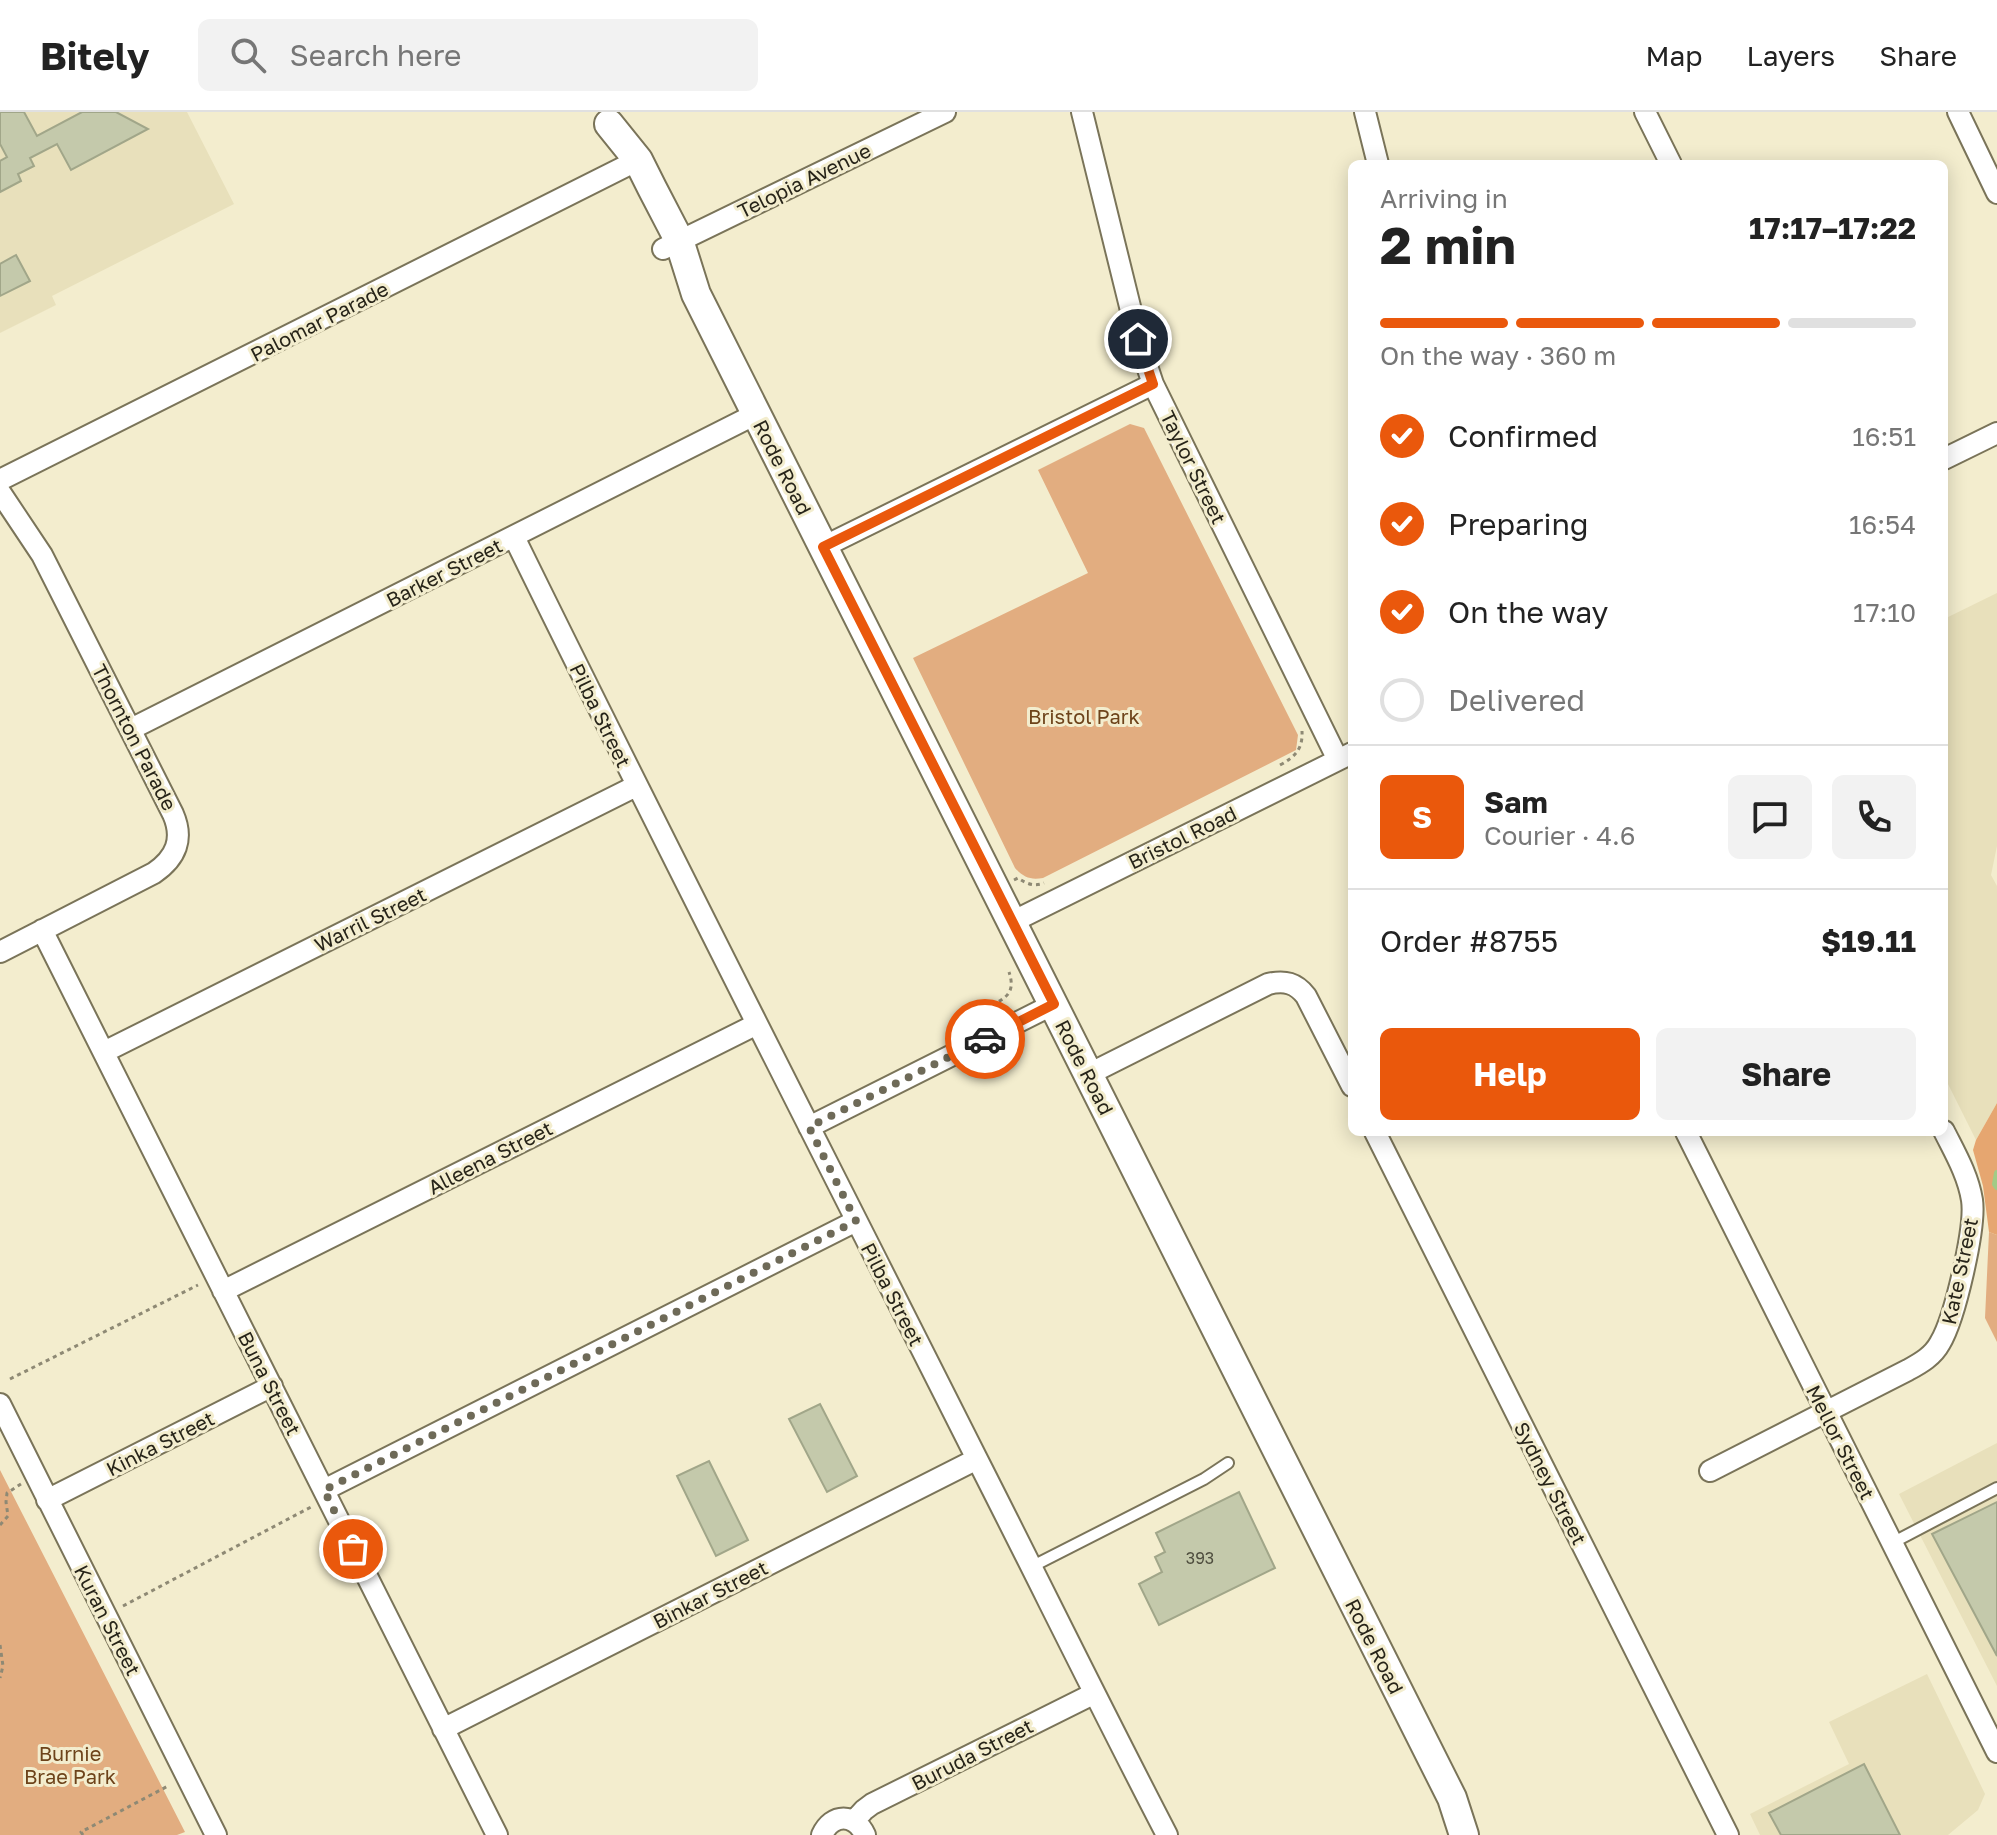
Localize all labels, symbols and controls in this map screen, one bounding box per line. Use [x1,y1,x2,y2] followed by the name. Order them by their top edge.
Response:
[198,19,758,91] search box
[40,33,150,78] text: Bitely
[226,33,270,77] icon: search
[290,37,462,73] text: Search here
[1645,39,1703,72] text: Map
[1747,39,1835,72] text: Layers
[1879,39,1957,72] text: Share
[734,137,874,223] street label: Telopia Avenue
[1380,183,1508,214] text: Arriving in
[1749,210,1916,246] text: 17:17–17:22
[1380,213,1516,275] text: 2 min
[246,276,392,366] street label: Palomar Parade
[1104,305,1172,373] pin
[1116,317,1160,361] icon: home
[1380,340,1616,371] text: On the way · 360 m
[1156,407,1232,527] street label: Taylor Street
[1380,414,1424,458] icon: check
[749,416,817,518] street label: Rode Road
[1448,418,1598,454] text: Confirmed
[1852,421,1916,452] text: 16:51
[1380,502,1424,546] icon: check
[1448,506,1589,542] text: Preparing
[1849,509,1916,540] text: 16:54
[382,532,506,612] street label: Barker Street
[1380,590,1424,634] icon: check
[1448,594,1608,630] text: On the way
[1853,597,1916,628] text: 17:10
[566,659,636,771] street label: Pilba Street
[88,660,182,814] street label: Thornton Parade
[1448,682,1585,718] text: Delivered
[1028,704,1140,728] park label: Bristol Park
[1728,775,1812,859] button: chat
[1832,775,1916,859] button: phone
[1484,784,1548,820] text: Sam
[1412,799,1432,835] text: S
[1124,800,1240,874] street label: Bristol Road
[1484,820,1636,851] text: Courier · 4.6
[310,882,430,956] street label: Warril Street
[1380,923,1558,959] text: Order #8755
[1821,923,1916,959] text: $19.11
[945,999,1025,1079] courier
[1051,1016,1119,1118] street label: Rode Road
[963,1017,1007,1061] icon: car
[1380,1028,1640,1120] button: Help
[1656,1028,1916,1120] button: Share
[424,1115,556,1199] street label: Alleena Street
[1936,1215,1982,1327] street label: Kate Street
[857,1238,929,1350] street label: Pilba Street
[234,1327,306,1439] street label: Buna Street
[1802,1381,1880,1503] street label: Mellor Street
[102,1406,218,1480] street label: Kinka Street
[1510,1418,1592,1548] street label: Sydney Street
[319,1515,387,1583] pin
[331,1527,375,1571] icon: bag
[1186,1548,1214,1568] house number: 393
[649,1555,771,1633] street label: Binkar Street
[70,1561,146,1679] street label: Kuran Street
[1341,1595,1409,1697] street label: Rode Road
[907,1713,1037,1795] street label: Buruda Street
[24,1741,116,1788] park label: Burnie Brae Park

